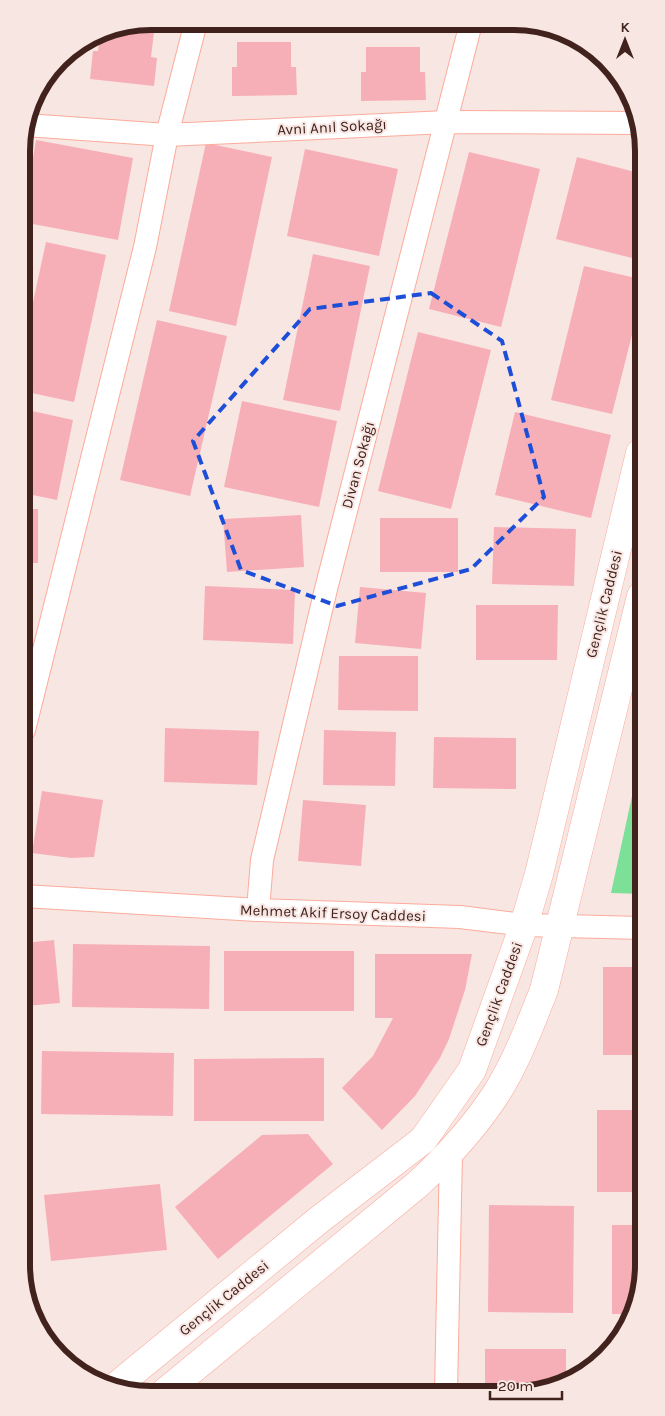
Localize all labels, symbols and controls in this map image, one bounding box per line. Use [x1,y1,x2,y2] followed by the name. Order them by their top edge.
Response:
[600,15,650,65] north arrow
[620,19,630,36] text: K
[277,115,387,139] street label: Avni Anıl Sokağı
[338,419,378,511] street label: Divan Sokağı
[582,548,626,660] street label: Gençlik Caddesi
[240,901,426,925] street label: Mehmet Akif Ersoy Caddesi
[472,939,526,1049] street label: Gençlik Caddesi
[176,1256,272,1340] street label: Gençlik Caddesi
[490,1368,562,1400] scale bar
[498,1377,533,1395] text: 20 m

